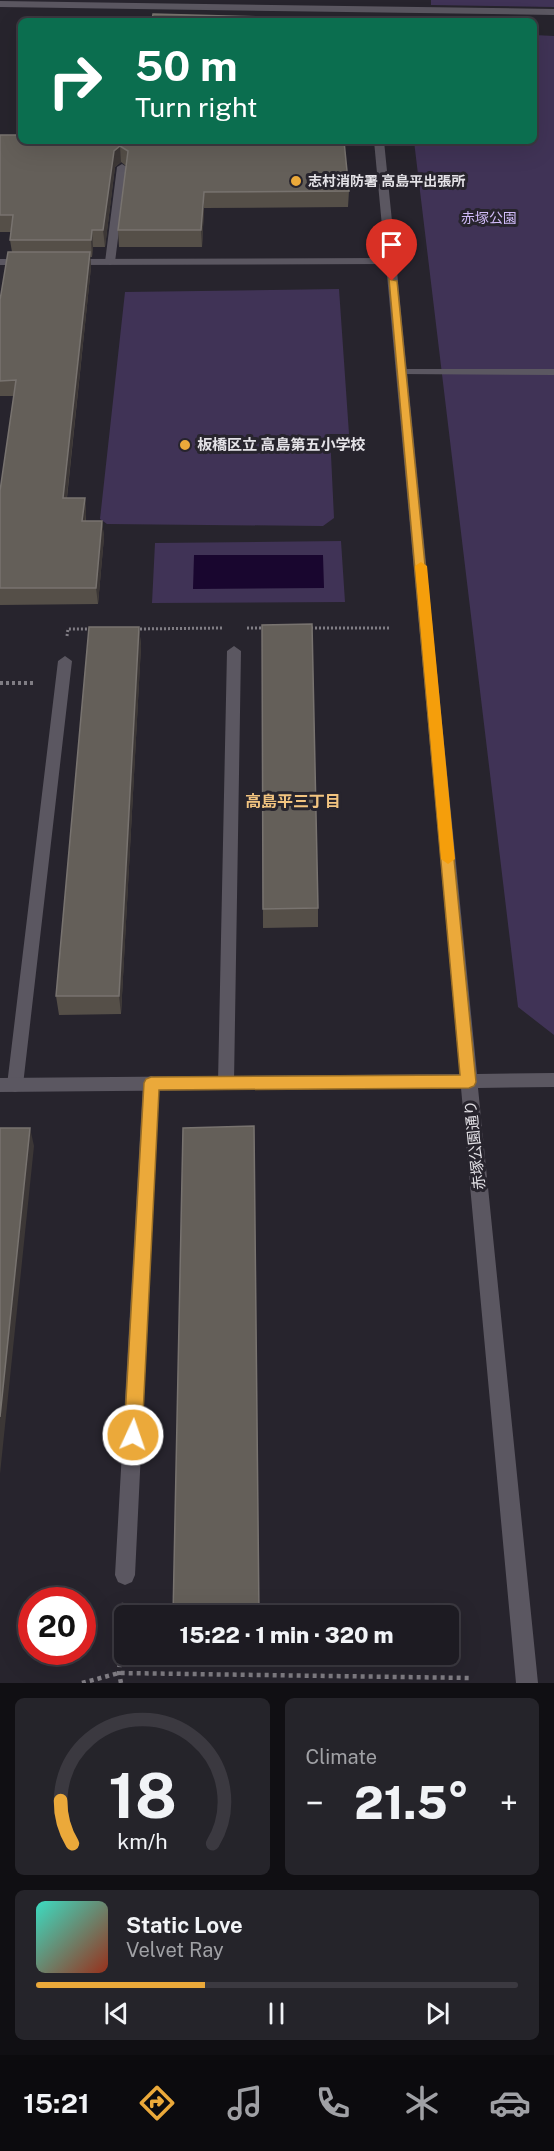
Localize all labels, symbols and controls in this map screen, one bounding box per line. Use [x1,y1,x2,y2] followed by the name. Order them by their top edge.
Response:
[135,41,238,90] text: 50 m
[36,42,114,120] icon: right
[135,91,258,123] text: Turn right
[308,173,465,189] place label: 志村消防署 高島平出張所
[289,174,303,188] marker: 志村消防署 高島平出張所
[461,210,517,226] park label: 赤塚公園
[366,219,417,281] pin
[375,228,408,261] icon: arrive
[197,436,365,453] place label: 板橋区立 高島第五小学校
[178,438,192,452] marker: 板橋区立 高島第五小学校
[245,792,341,811] district label: 高島平三丁目
[461,1099,488,1191] street label: 赤塚公園通り
[101,1403,165,1467] position arrow
[18,1587,96,1665] speed limit sign: 20
[180,1622,393,1648] text: 15:22 · 1 min · 320 m
[306,1745,377,1769] text: Climate
[108,1759,177,1832] text: 18
[354,1776,469,1829] text: 21.5°
[306,1784,324,1822] text: −
[500,1784,518,1822] text: +
[117,1829,167,1854] text: km/h
[126,1912,243,1938] text: Static Love
[126,1938,224,1962] text: Velvet Ray
[100,1997,133,2030] icon: previous
[260,1997,293,2030] icon: pause
[421,1997,454,2030] icon: next
[136,2082,178,2124] icon: directions
[224,2082,266,2124] icon: music
[312,2082,354,2124] icon: phone
[401,2082,443,2124] icon: climate
[489,2082,531,2124] icon: car
[23,2087,89,2119] text: 15:21

